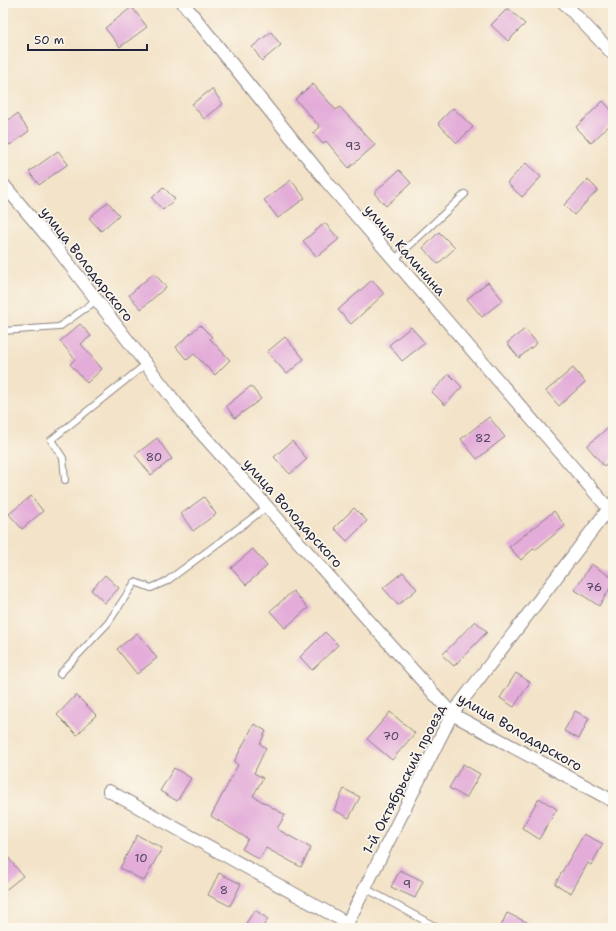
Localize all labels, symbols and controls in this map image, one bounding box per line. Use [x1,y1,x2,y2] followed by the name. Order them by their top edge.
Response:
[28,26,147,52] scale bar
[34,32,64,48] text: 50 m
[345,138,361,154] house number: 93
[360,200,450,300] street label: улица Калинина
[37,203,137,325] street label: улица Володарского
[475,430,491,446] house number: 82
[146,449,162,465] house number: 80
[239,455,347,571] street label: улица Володарского
[586,579,602,595] house number: 76
[454,689,586,775] street label: улица Володарского
[358,701,450,857] street label: 1-й Октябрьский проезд
[383,728,399,744] house number: 70
[134,850,148,866] house number: 10
[403,876,411,892] house number: 9
[220,882,228,898] house number: 8

